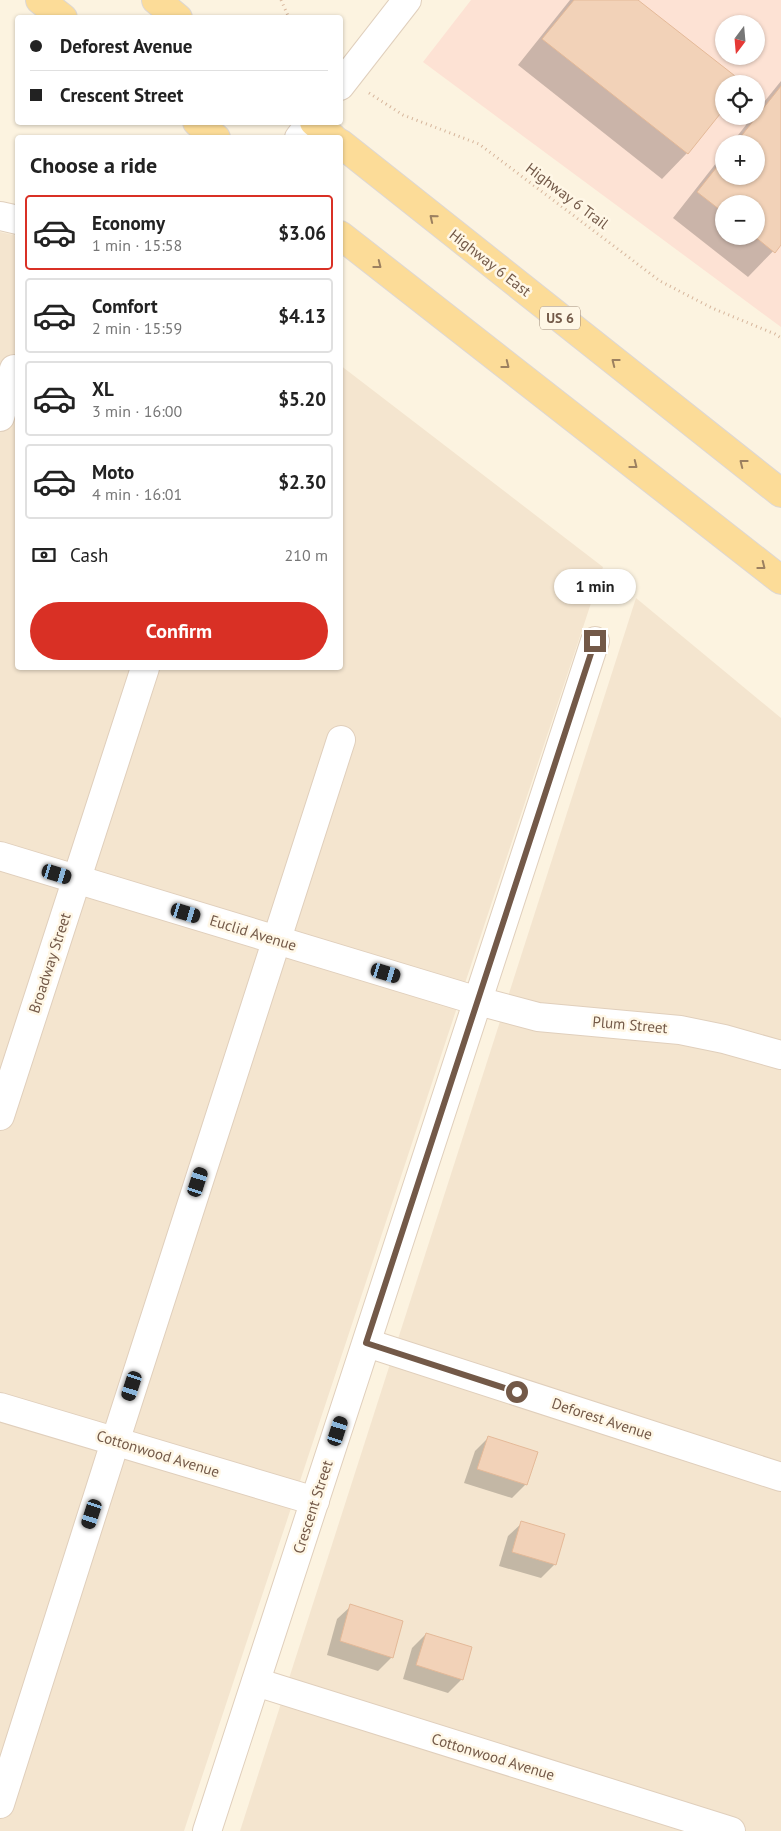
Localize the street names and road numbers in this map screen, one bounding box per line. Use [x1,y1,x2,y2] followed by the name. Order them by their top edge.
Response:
[522,158,613,233] street label: Highway 6 Trail
[446,225,535,300] street label: Highway 6 East
[540,306,580,330] road number: US 6
[24,910,75,1016] street label: Broadway Street
[207,910,299,955] street label: Euclid Avenue
[592,1012,668,1037] street label: Plum Street
[549,1393,655,1444] street label: Deforest Avenue
[94,1426,222,1481] street label: Cottonwood Avenue
[289,1458,337,1556] street label: Crescent Street
[429,1729,557,1784] street label: Cottonwood Avenue

